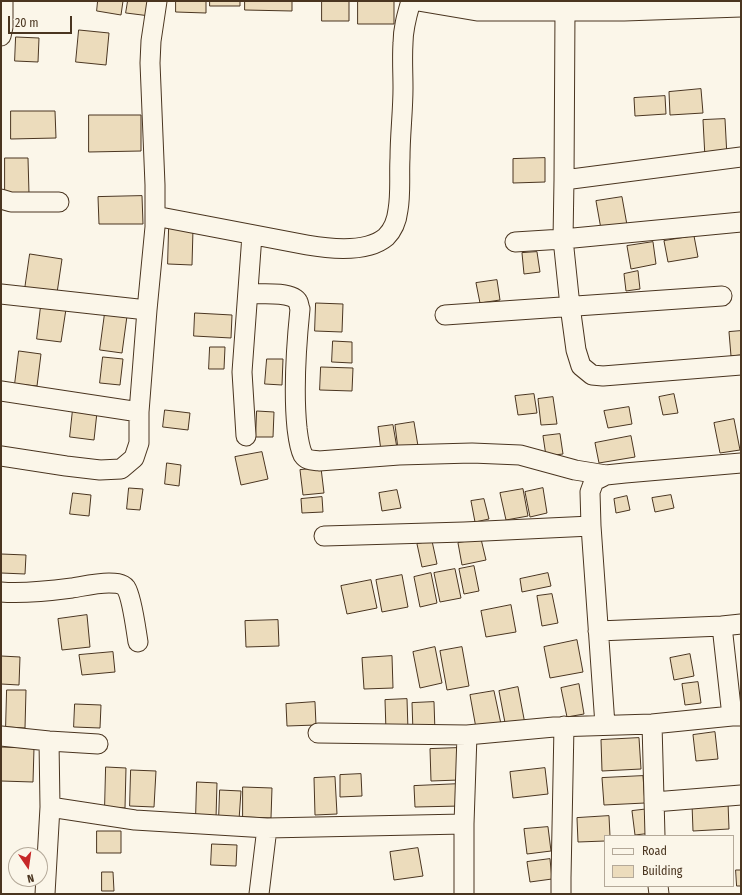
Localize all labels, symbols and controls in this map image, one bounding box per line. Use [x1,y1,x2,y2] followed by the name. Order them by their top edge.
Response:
[10,8,74,34] scale bar
[15,16,39,30] text: 20 m
[604,835,734,887] legend
[642,844,667,858] text: Road
[8,847,48,887] north arrow
[642,864,682,878] text: Building
[26,871,35,885] text: N

